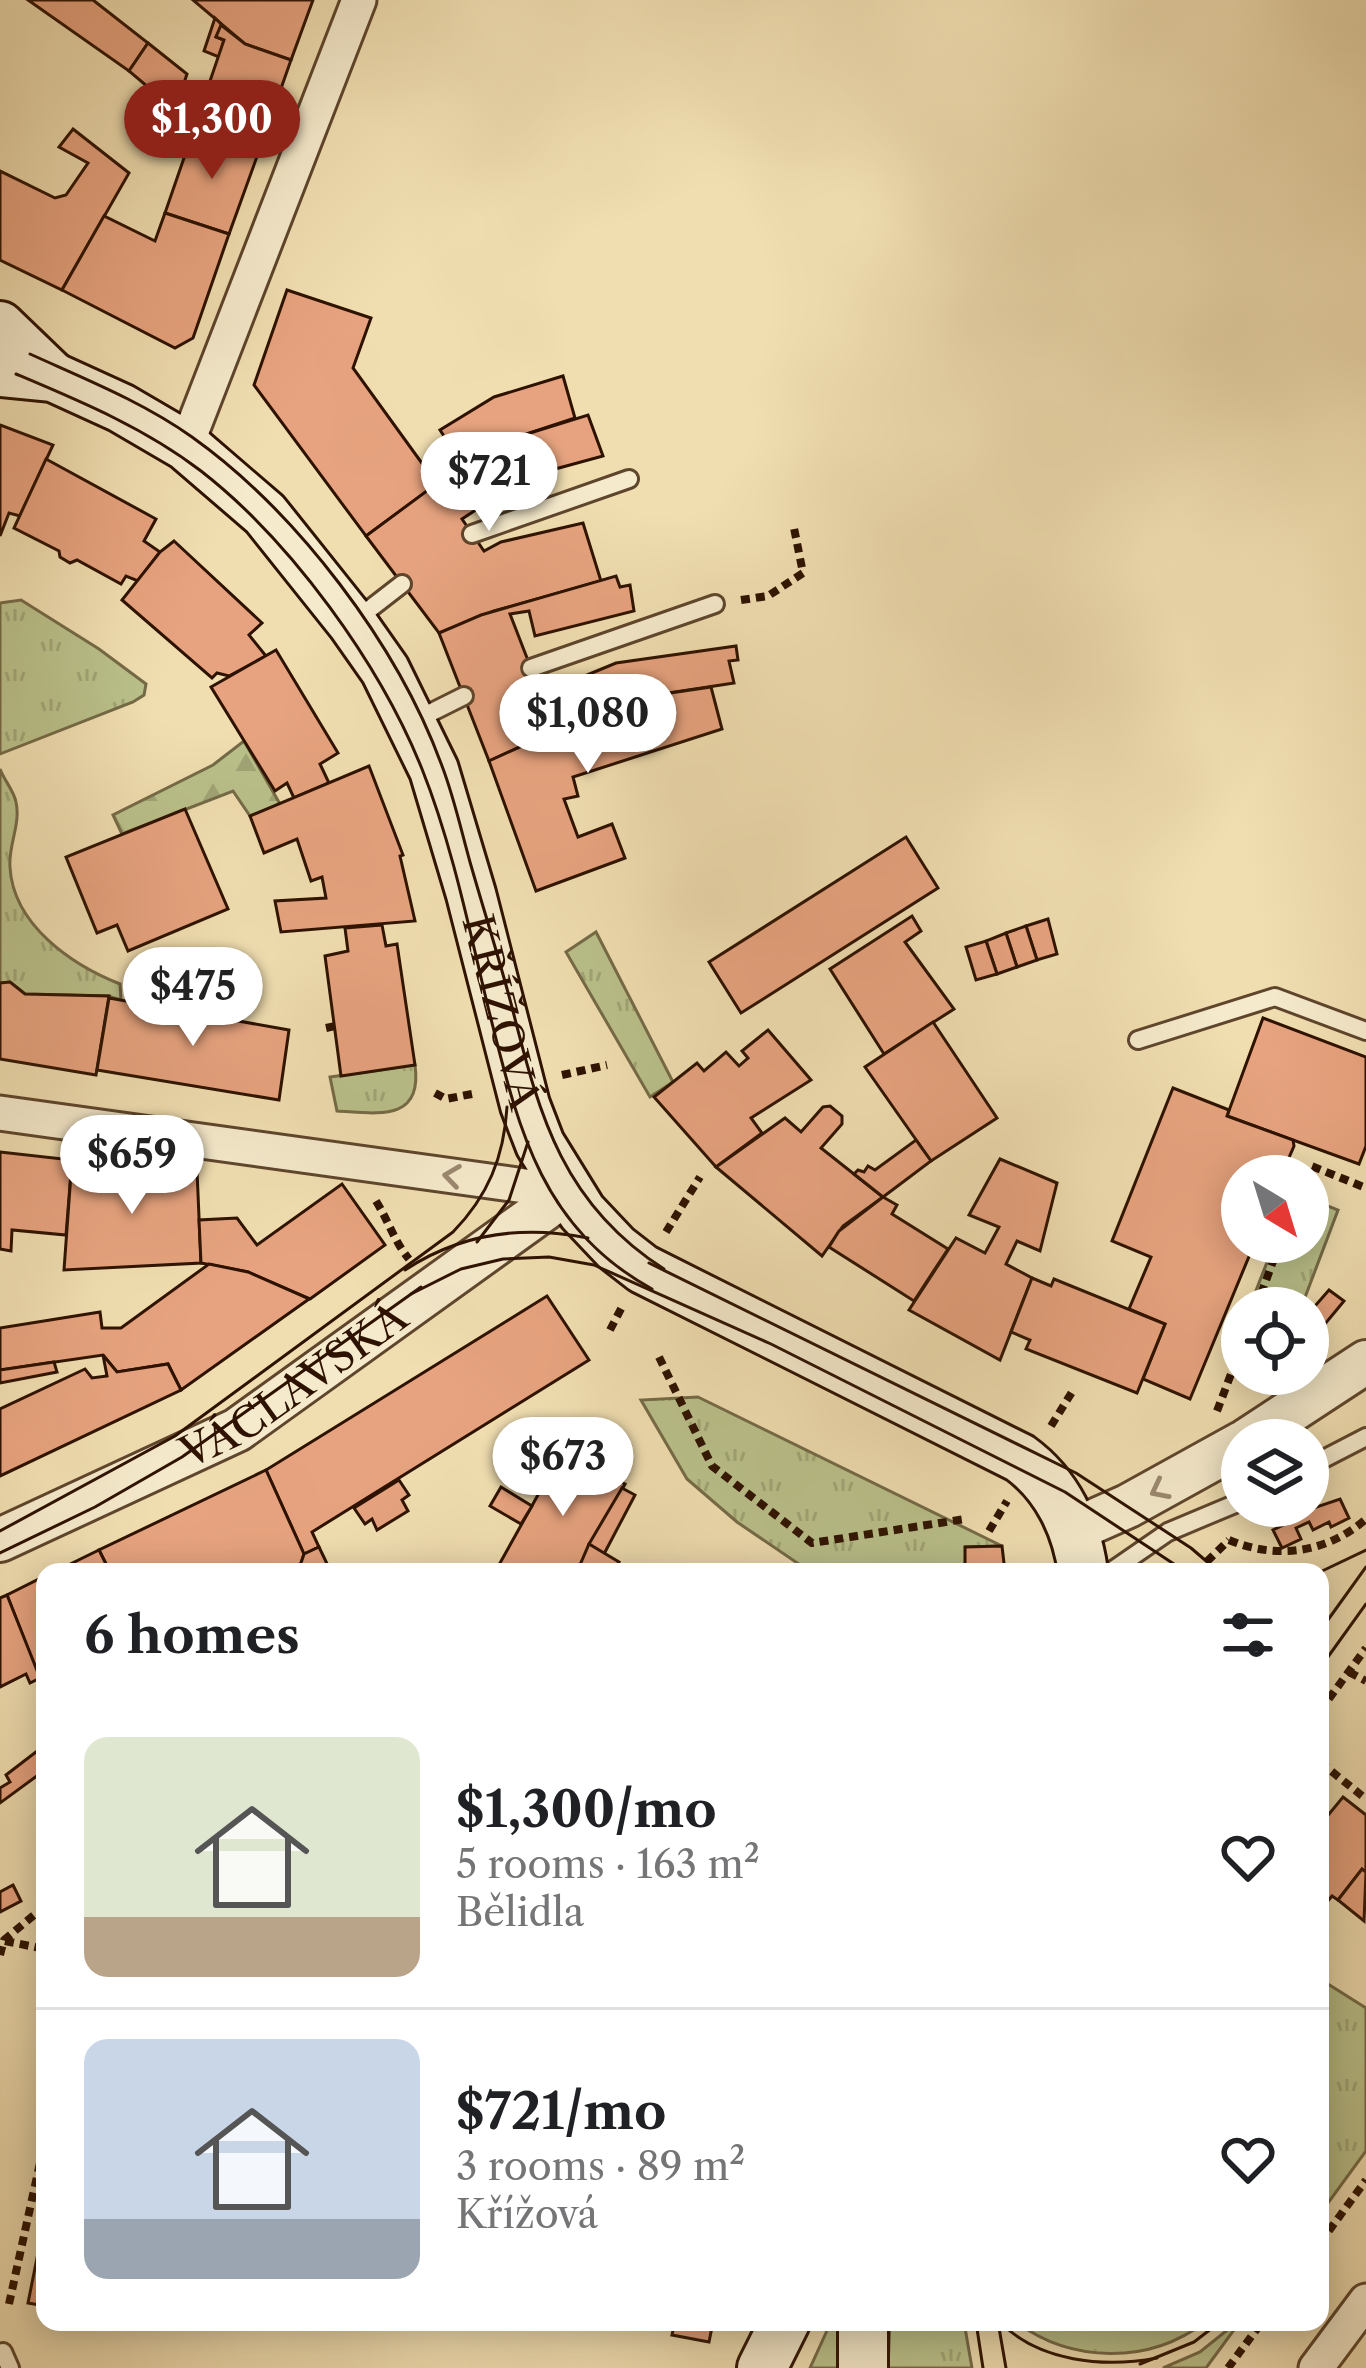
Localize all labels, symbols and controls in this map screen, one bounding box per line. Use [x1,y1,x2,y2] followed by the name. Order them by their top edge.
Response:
[114,80,310,182] pin: $1,300
[151,95,273,143] text: $1,300
[418,432,560,534] pin: $721
[448,447,530,495] text: $721
[490,674,686,776] pin: $1,080
[526,689,650,737] text: $1,080
[451,909,551,1116] street label: KŘÍŽOVÁ
[122,947,264,1049] pin: $475
[150,962,236,1010] text: $475
[61,1115,203,1217] pin: $659
[87,1130,177,1178] text: $659
[1221,1155,1329,1263] north arrow
[1221,1155,1329,1527] map controls
[442,1164,461,1190] one-way arrow
[1221,1287,1329,1395] button: locate
[171,1290,418,1479] street label: VÁCLAVSKÁ
[492,1417,634,1519] pin: $673
[1221,1419,1329,1527] button: layers
[519,1432,607,1480] text: $673
[1150,1475,1172,1498] one-way arrow
[1215,1602,1281,1668] icon: filters
[84,1604,300,1666] text: 6 homes
[456,1778,717,1840] text: $1,300/mo
[180,1785,324,1929] icon: home
[1215,1824,1281,1890] icon: heart
[456,1840,760,1888] text: 5 rooms · 163 m²
[456,1888,584,1936] text: Bělidla
[456,2080,666,2142] text: $721/mo
[180,2087,324,2231] icon: home
[1215,2126,1281,2192] icon: heart
[456,2142,745,2190] text: 3 rooms · 89 m²
[456,2190,598,2238] text: Křížová

